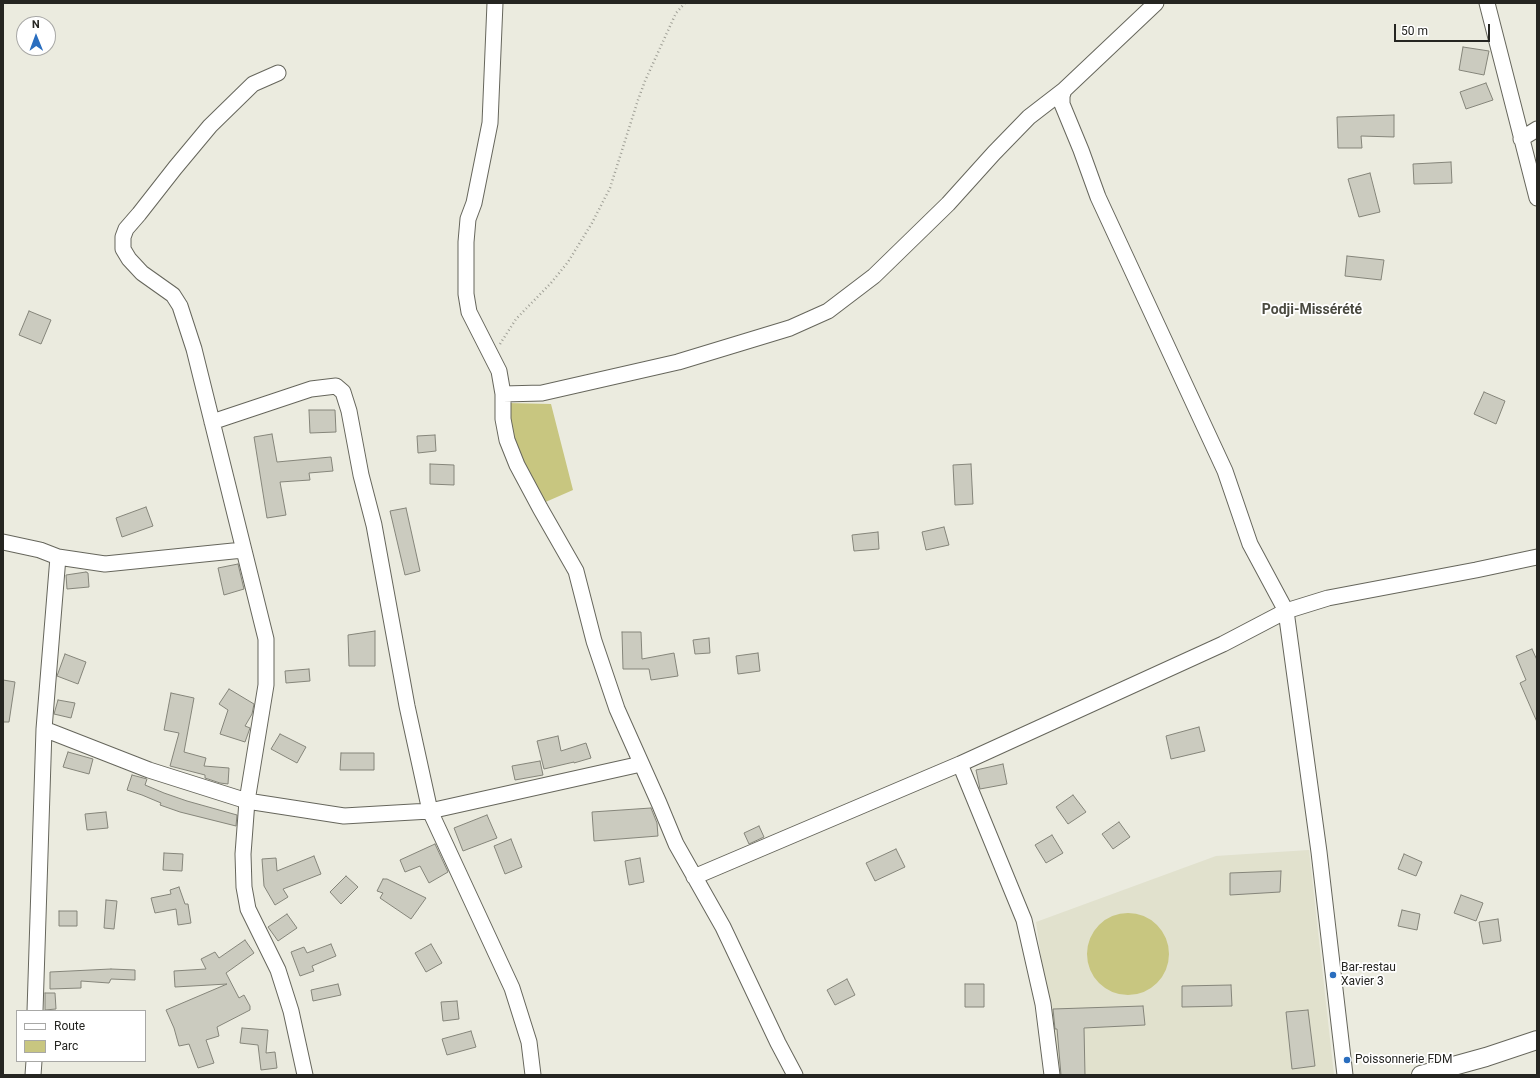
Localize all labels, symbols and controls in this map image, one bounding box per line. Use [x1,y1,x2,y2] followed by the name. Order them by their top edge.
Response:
[16,16,56,56] north arrow
[1396,16,1492,42] scale bar
[32,18,40,31] text: N
[1401,24,1428,38] text: 50 m
[1262,302,1362,318] district label: Podji-Missérété
[1341,961,1396,989] place label: Bar-restau Xavier 3
[1328,970,1338,980] marker: Bar-restau Xavier 3
[16,1010,146,1062] legend
[54,1019,85,1033] text: Route
[54,1039,78,1053] text: Parc
[1355,1053,1452,1067] place label: Poissonnerie FDM
[1342,1055,1352,1065] marker: Poissonnerie FDM

